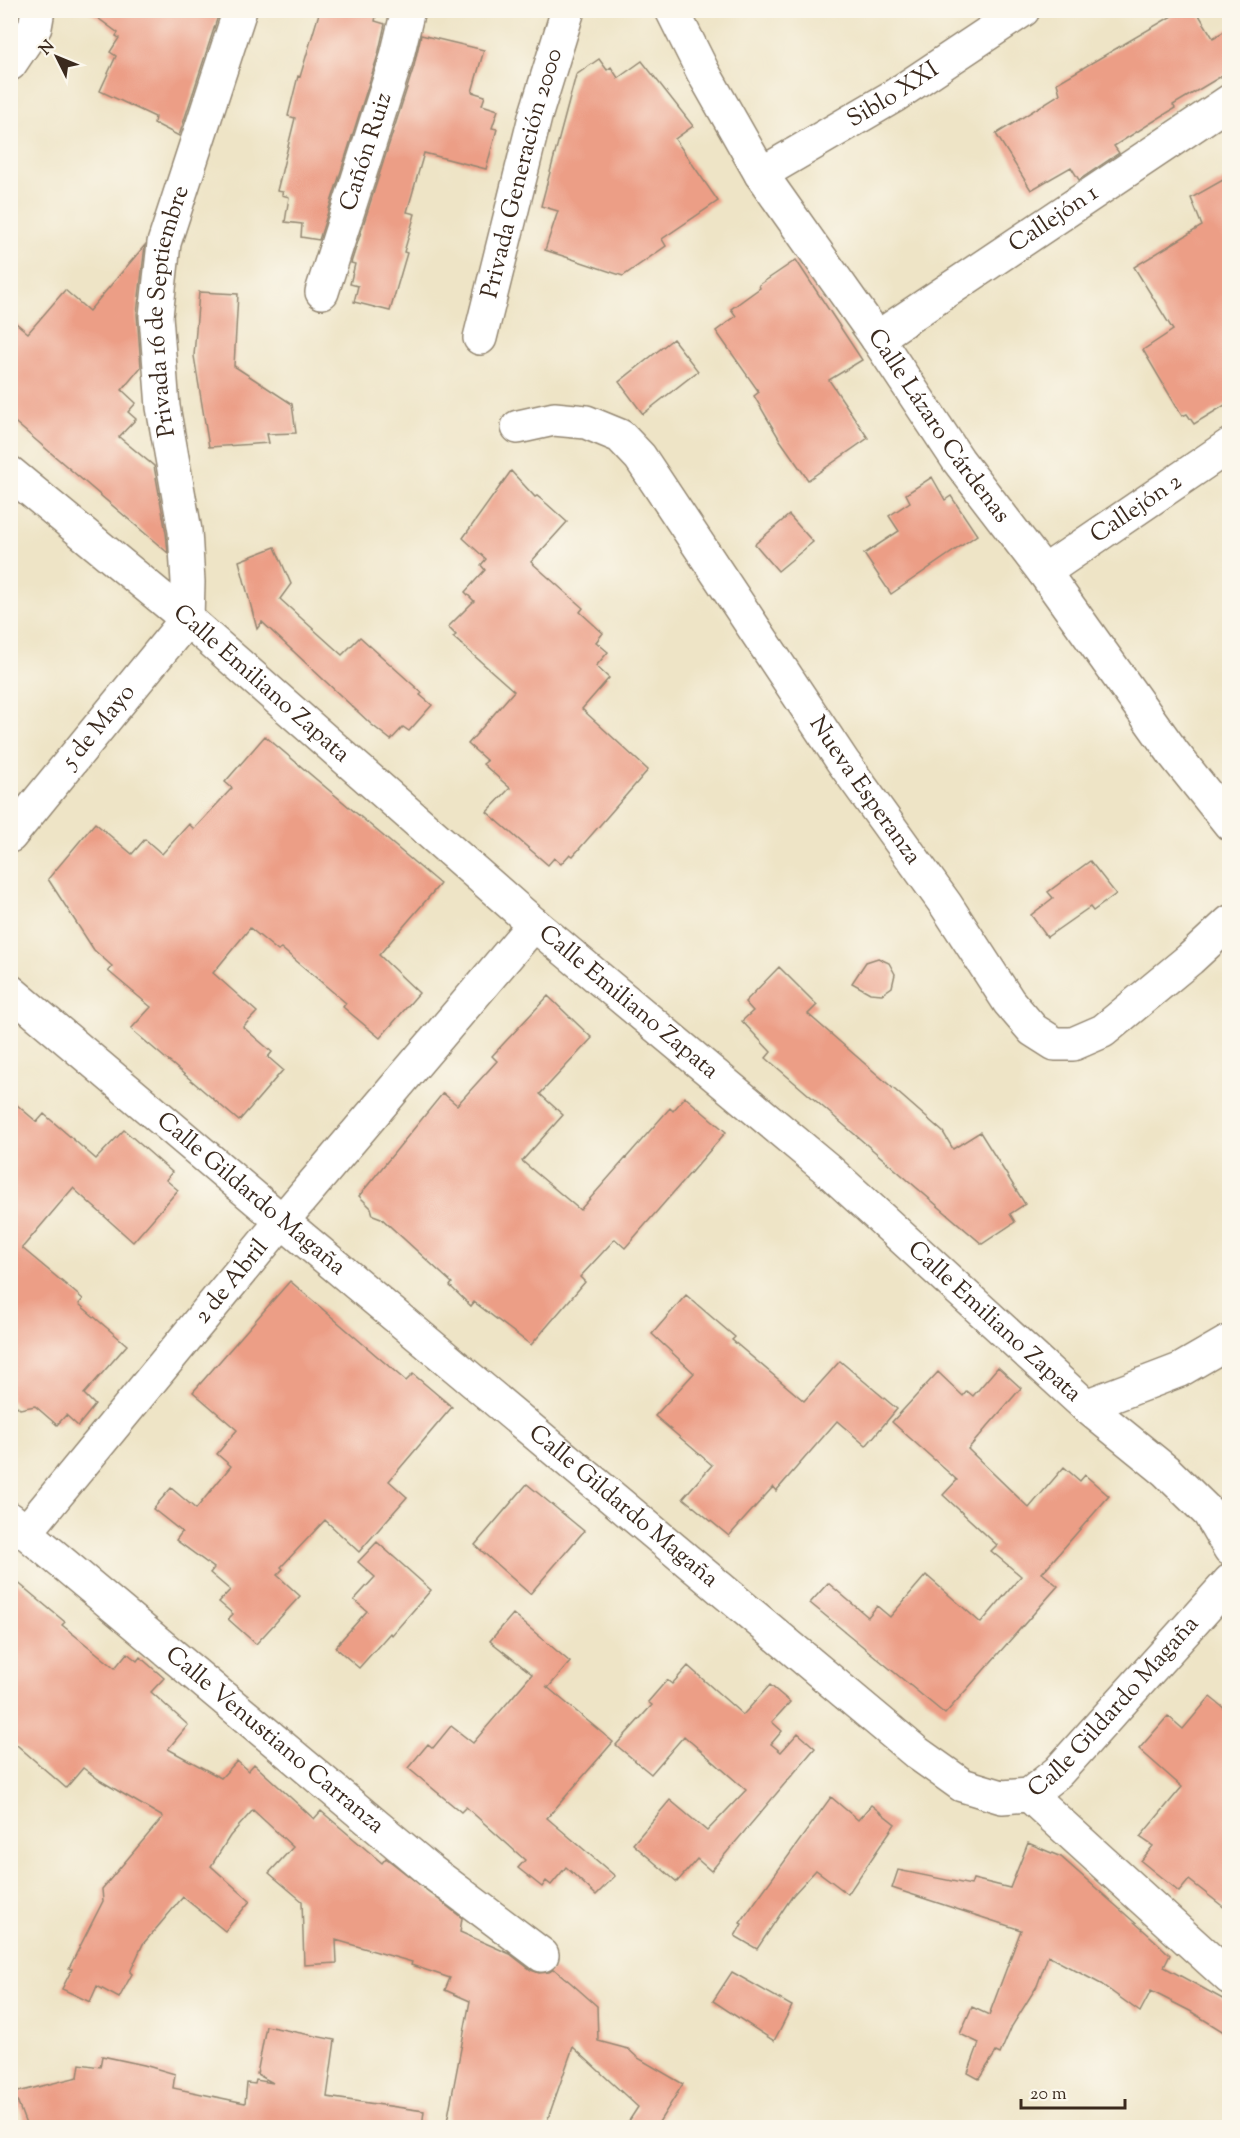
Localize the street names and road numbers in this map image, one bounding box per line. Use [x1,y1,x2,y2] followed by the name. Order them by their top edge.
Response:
[474,44,572,302] street label: Privada Generación 2000
[841,53,946,137] street label: Siblo XXI
[332,88,402,216] street label: Cañón Ruiz
[1002,177,1105,262] street label: Callejón 1
[139,181,199,440] street label: Privada 16 de Septiembre
[859,322,1018,531] street label: Calle Lázaro Cárdenas
[1084,465,1189,552] street label: Callejón 2
[165,597,357,771] street label: Calle Emiliano Zapata
[53,677,144,778] street label: 5 de Mayo
[800,709,929,872] street label: Nueva Esperanza
[531,917,725,1088] street label: Calle Emiliano Zapata
[149,1104,353,1284] street label: Calle Gildardo Magaña
[187,1232,277,1332] street label: 2 de Abril
[900,1233,1089,1411] street label: Calle Emiliano Zapata
[521,1417,725,1596] street label: Calle Gildardo Magaña
[1021,1609,1207,1806] street label: Calle Gildardo Magaña
[158,1639,391,1842] street label: Calle Venustiano Carranza

